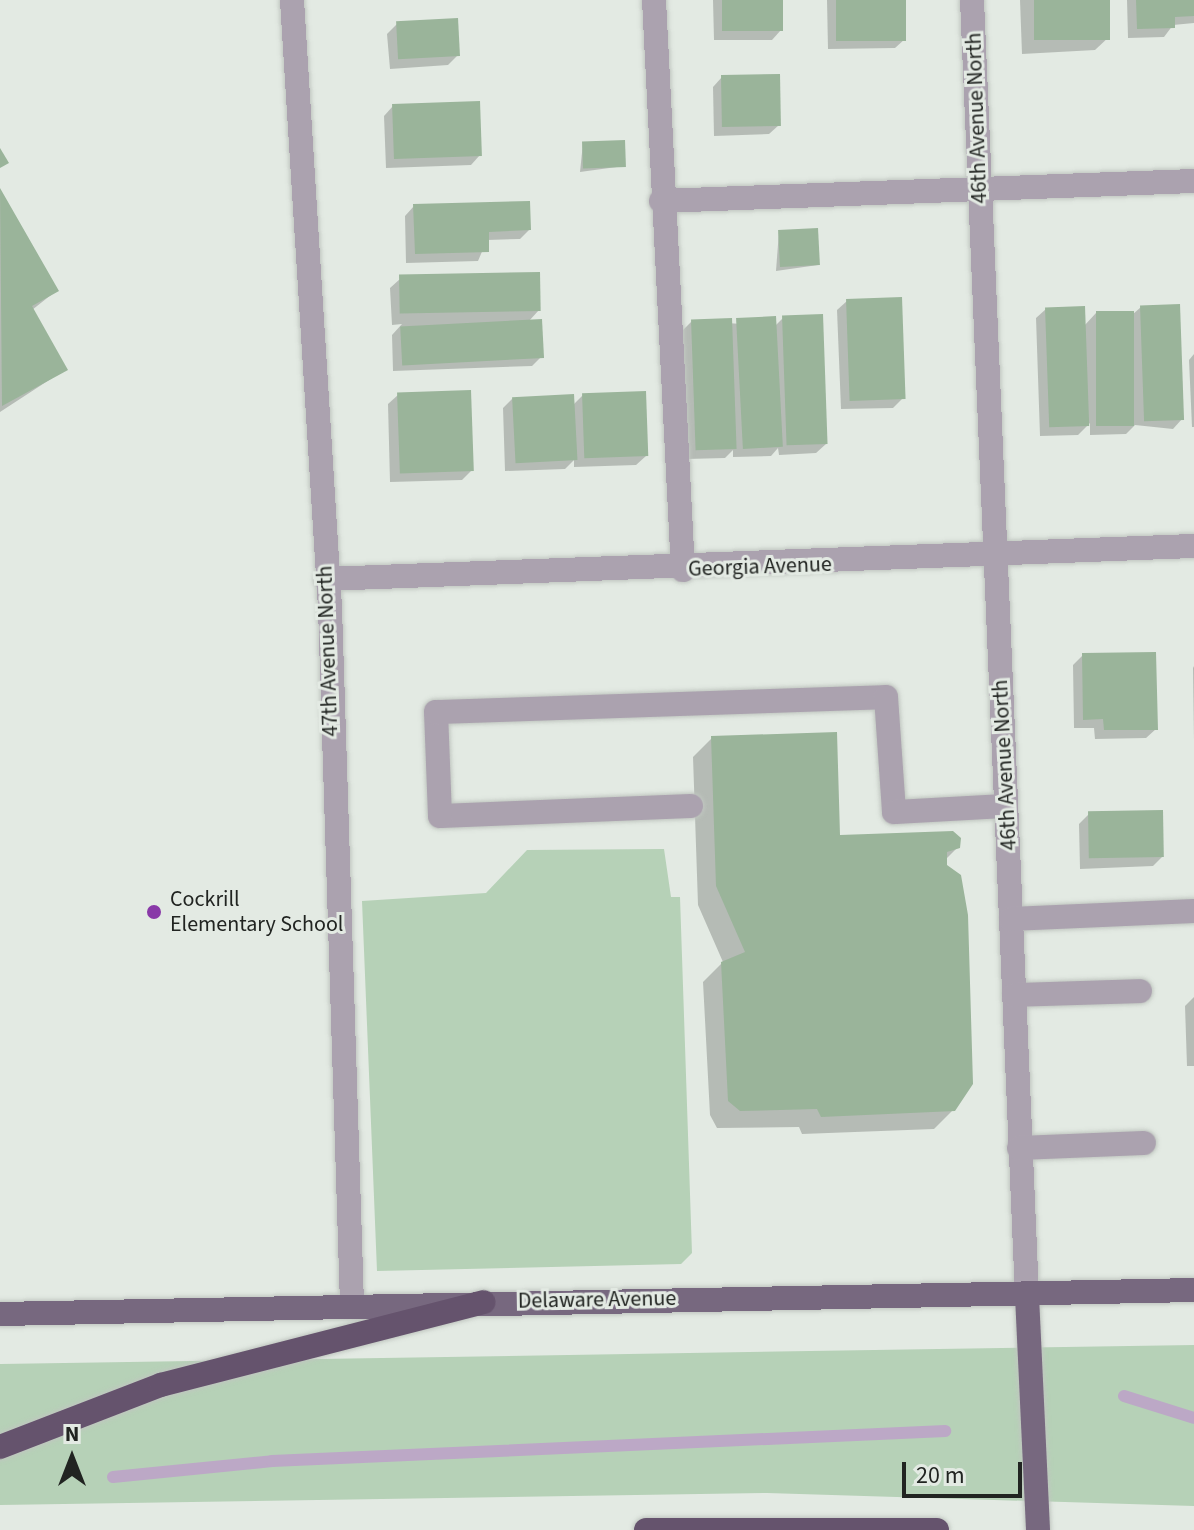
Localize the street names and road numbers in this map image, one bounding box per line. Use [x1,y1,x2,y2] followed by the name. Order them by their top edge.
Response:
[961,32,993,204] street label: 46th Avenue North
[688,551,832,583] street label: Georgia Avenue
[312,565,344,737] street label: 47th Avenue North
[987,679,1023,851] street label: 46th Avenue North
[518,1285,676,1315] street label: Delaware Avenue

